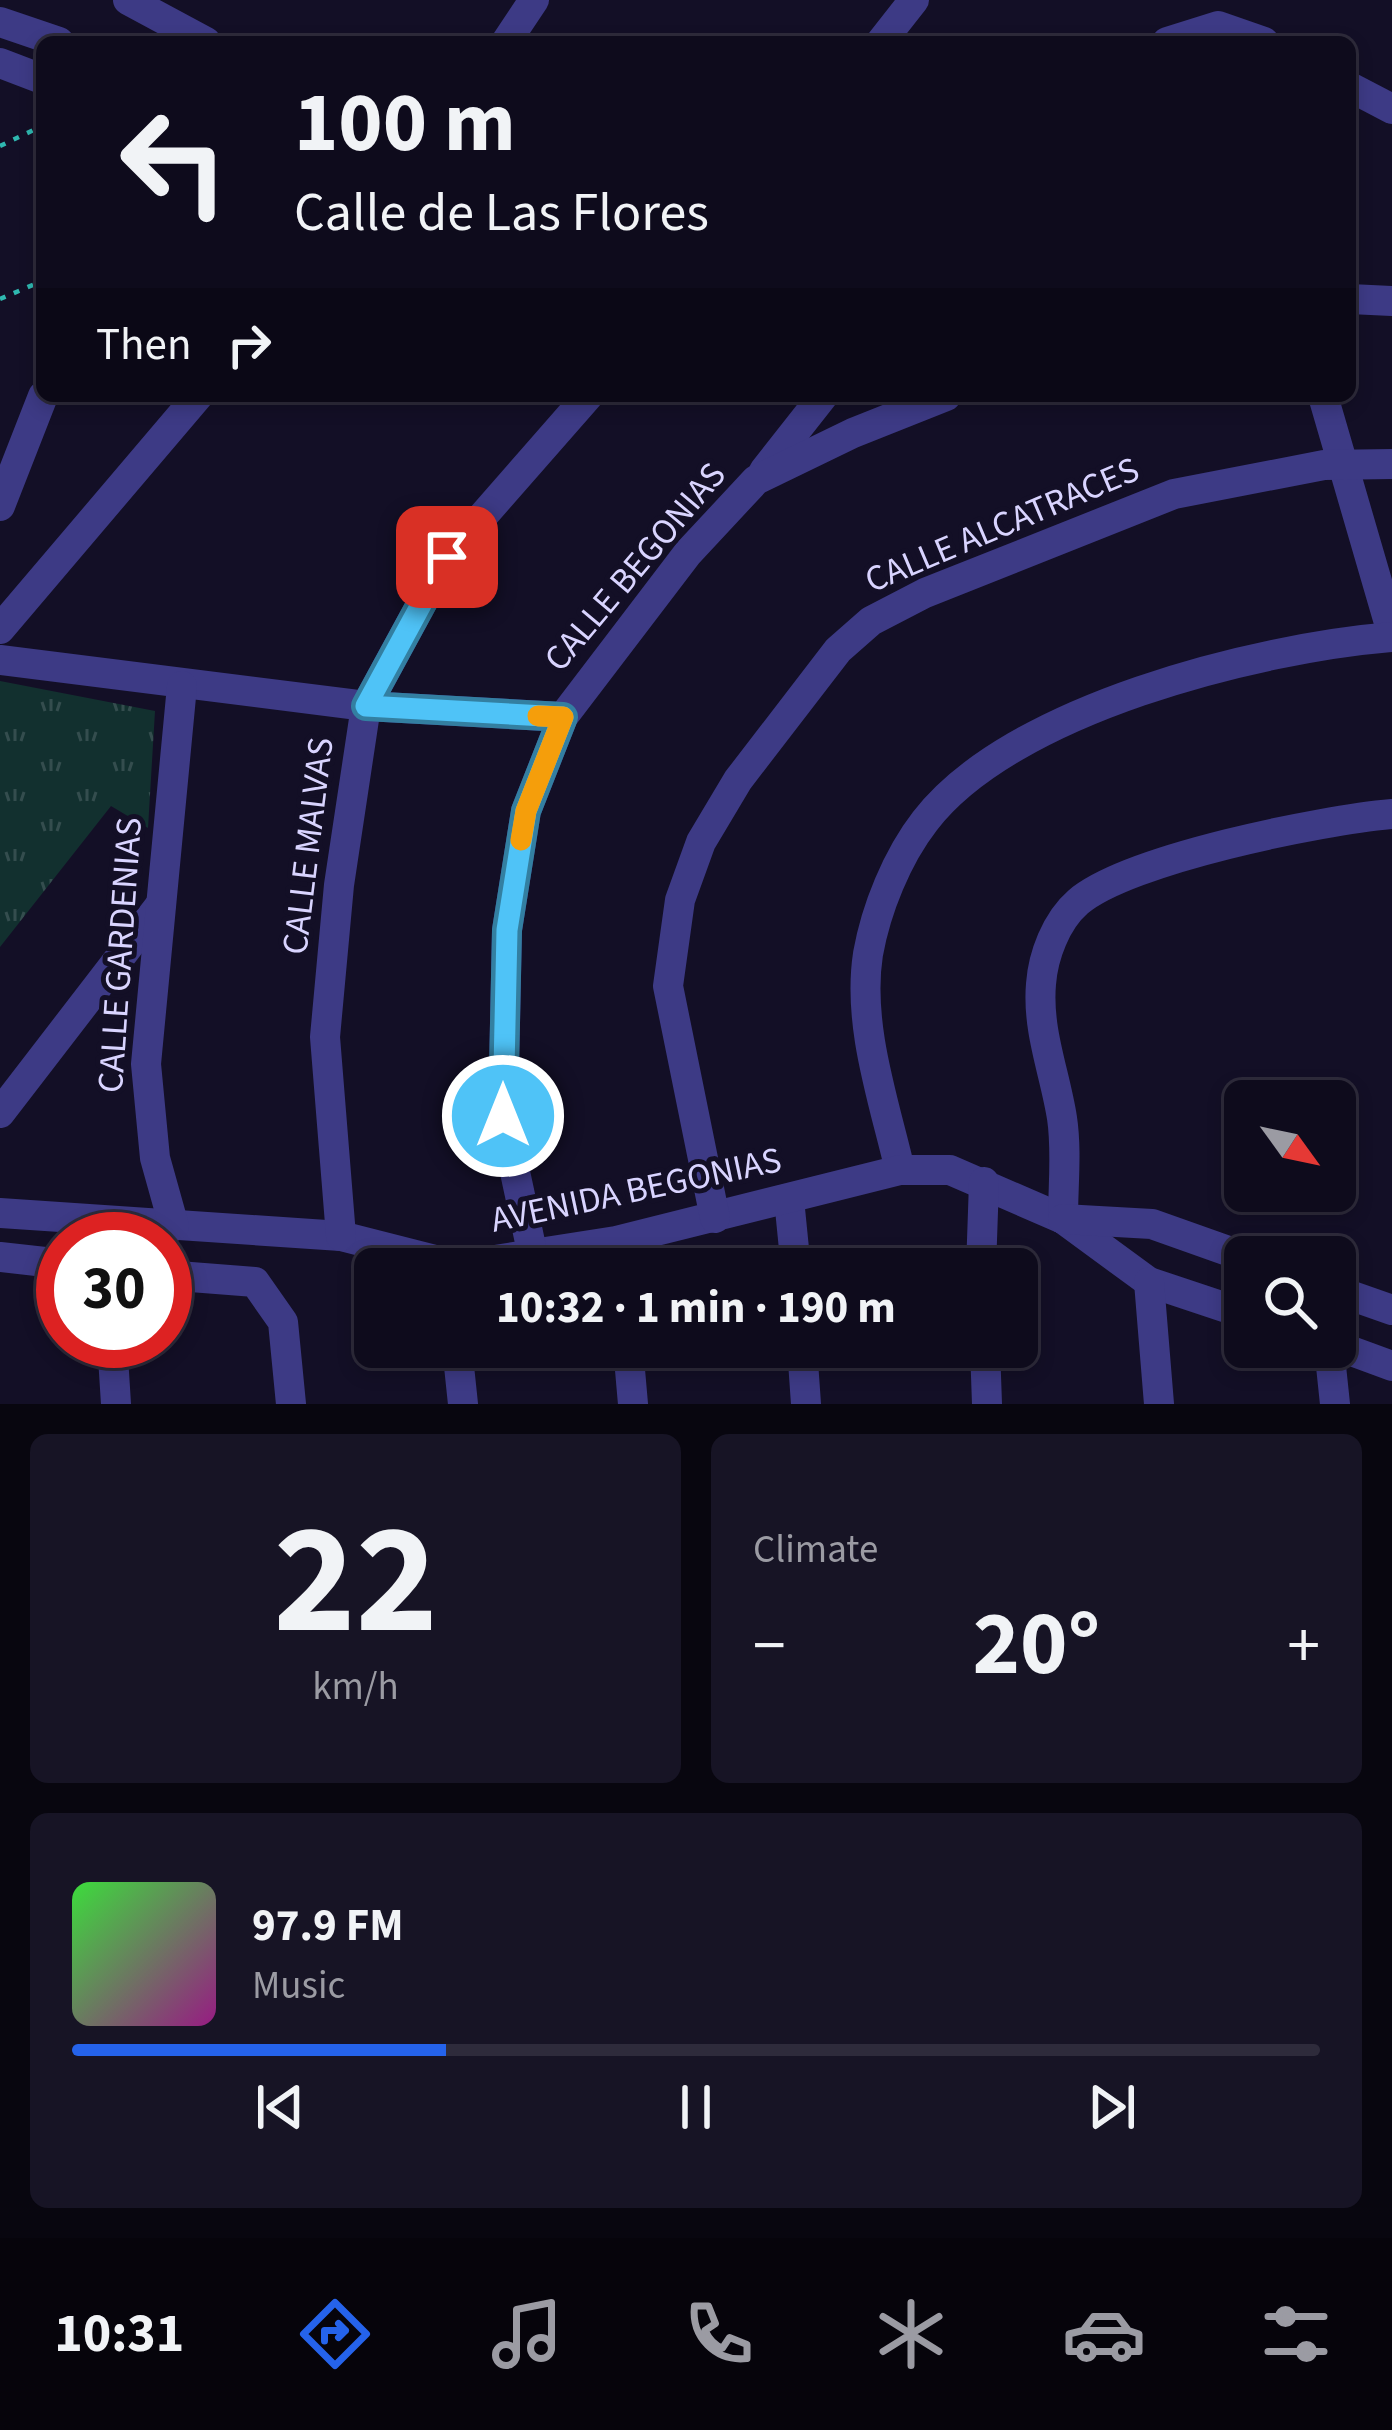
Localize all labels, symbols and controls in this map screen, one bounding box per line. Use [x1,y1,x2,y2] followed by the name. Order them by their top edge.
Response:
[294,64,516,184] text: 100 m
[96,84,252,240] icon: left
[294,175,709,252] text: Calle de Las Flores
[216,312,282,378] icon: right
[96,313,192,377] text: Then
[857,444,1147,606] street label: CALLE ALCATRACES
[532,451,738,683] street label: CALLE BEGONIAS
[396,506,498,608] pin
[414,524,480,590] icon: arrive
[269,734,347,958] street label: CALLE MALVAS
[85,816,155,1094] street label: CALLE GARDENIAS
[440,1053,566,1179] position arrow
[1224,1080,1356,1212] north arrow
[1224,1080,1356,1368] map controls
[486,1134,786,1246] street label: AVENIDA BEGONIAS
[36,1212,192,1368] speed limit sign: 30
[1224,1236,1356,1368] button: search
[496,1276,896,1340] text: 10:32 · 1 min · 190 m
[273,1470,438,1692] text: 22
[753,1522,878,1578] text: Climate
[973,1581,1100,1709] text: 20°
[753,1599,786,1693] text: −
[1287,1599,1320,1693] text: +
[312,1659,399,1715] text: km/h
[252,1894,404,1958] text: 97.9 FM
[252,1958,345,2014] text: Music
[247,2074,313,2140] icon: previous
[663,2074,729,2140] icon: pause
[1079,2074,1145,2140] icon: next
[293,2292,377,2376] icon: directions
[485,2292,569,2376] icon: music
[677,2292,761,2376] icon: phone
[869,2292,953,2376] icon: climate
[1062,2292,1146,2376] icon: car
[1254,2292,1338,2376] icon: filters
[54,2296,184,2373] text: 10:31

